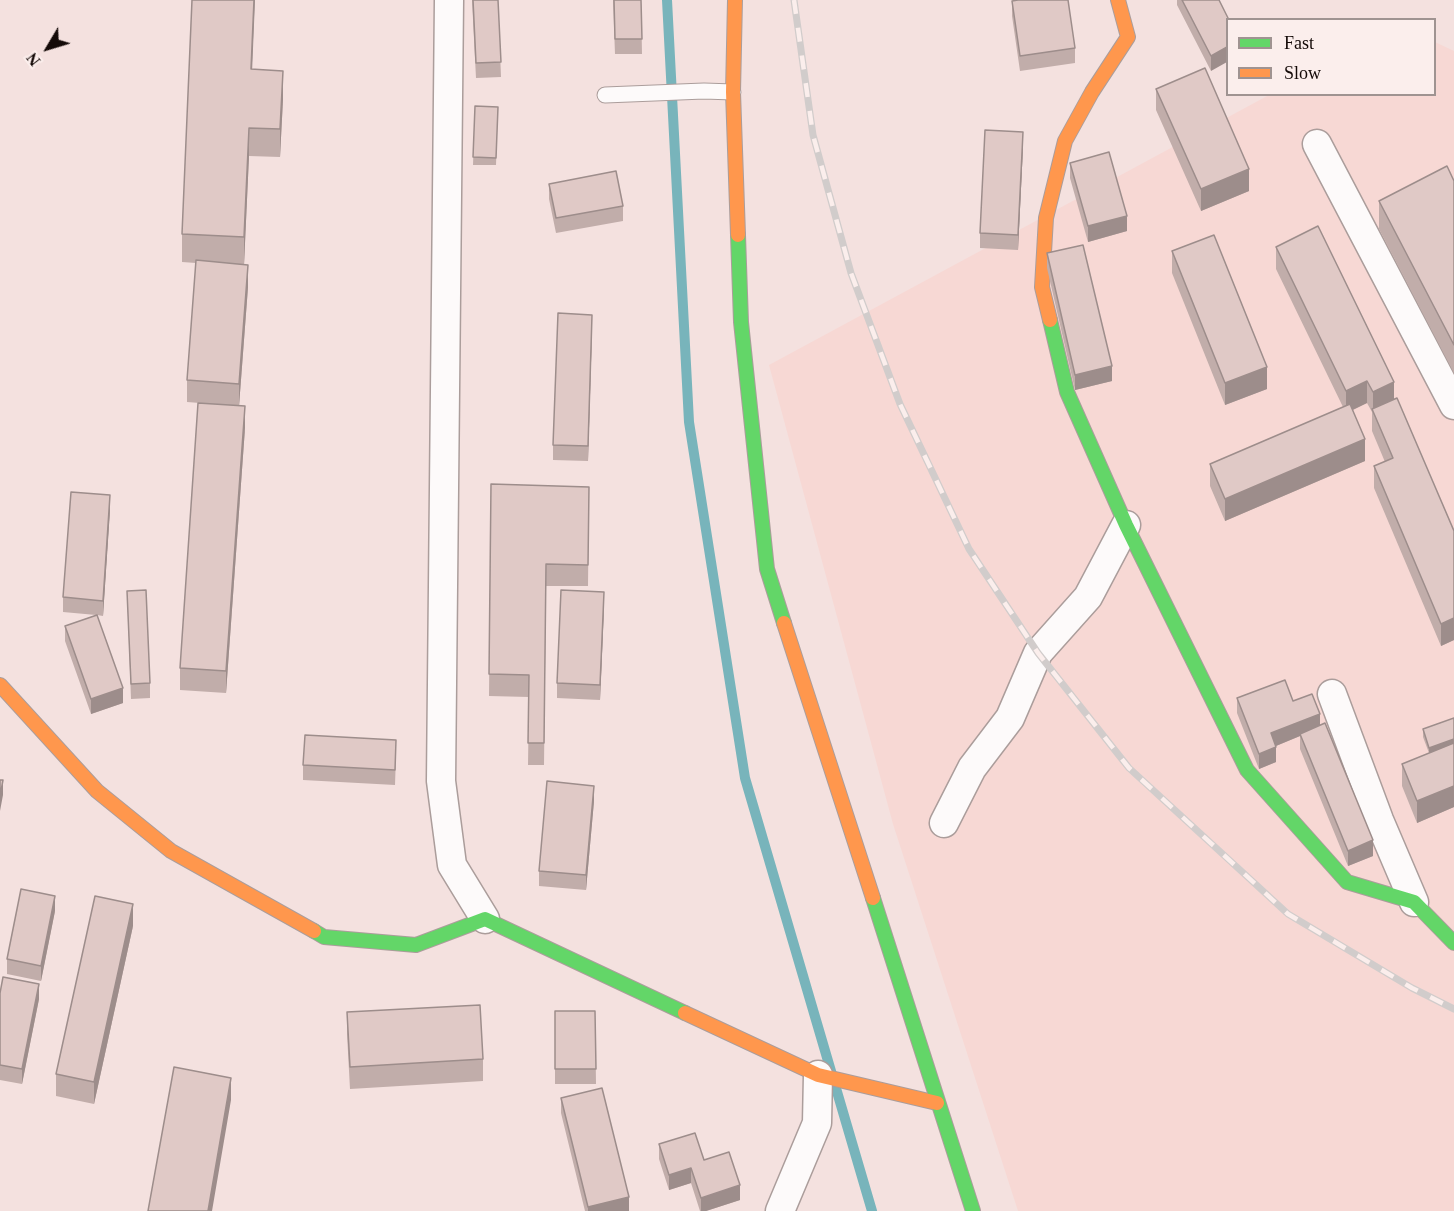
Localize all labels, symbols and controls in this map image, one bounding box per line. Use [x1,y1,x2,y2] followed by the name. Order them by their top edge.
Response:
[18,18,78,78] north arrow
[1226,18,1436,96] legend
[1284,33,1314,53] text: Fast
[23,50,44,69] text: N
[1284,63,1321,83] text: Slow

